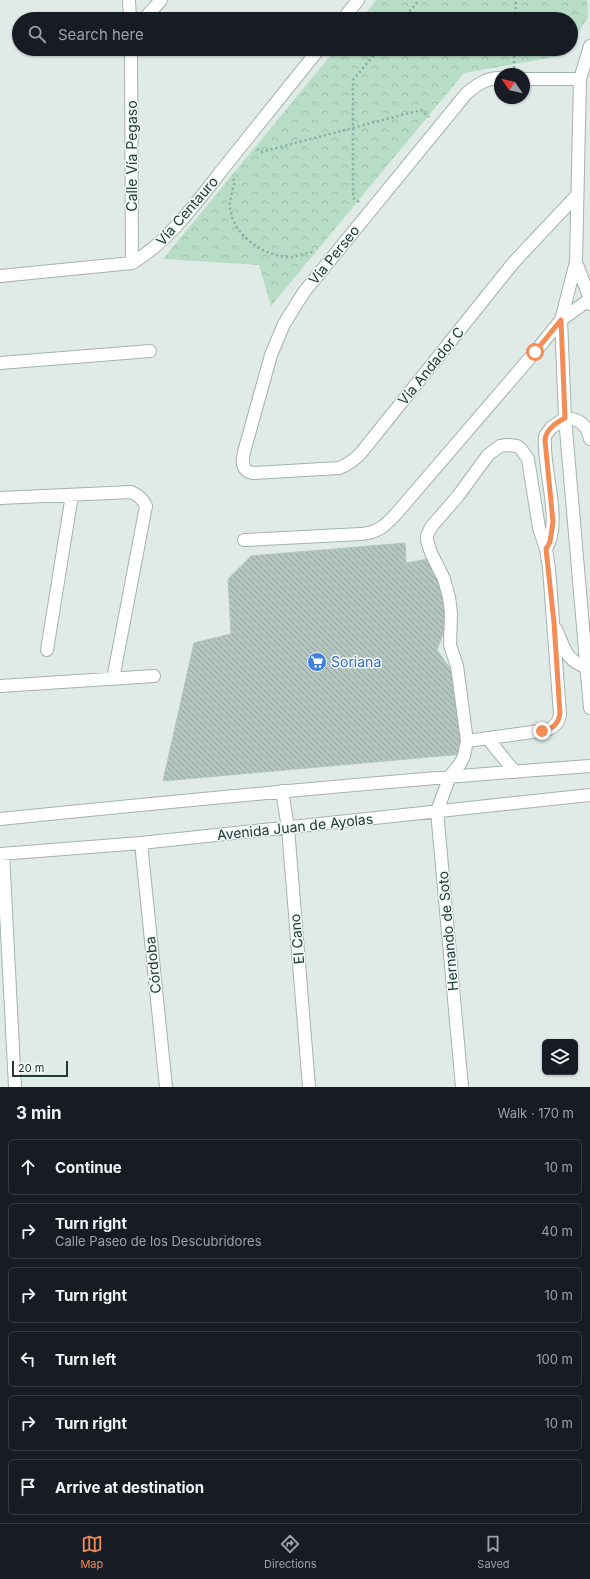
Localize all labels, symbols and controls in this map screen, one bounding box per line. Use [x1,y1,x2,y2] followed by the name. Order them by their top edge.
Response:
[12,12,578,56] search box
[26,23,48,45] icon: search
[58,25,144,44] text: Search here
[494,68,530,104] north arrow
[123,100,140,212] street label: Calle Vía Pegaso
[152,173,221,249] street label: Vía Centauro
[305,222,363,288] street label: Vía Perseo
[394,323,467,408] street label: Vía Andador C
[526,343,544,361] route start
[306,651,328,673] supermarket icon: Soriana
[331,653,381,670] place label: Soriana
[533,722,551,740] route end
[216,810,374,843] street label: Avenida Juan de Ayolas
[434,870,461,992] street label: Hernando de Soto
[286,913,307,965] street label: El Cano
[141,936,164,994] street label: Córdoba
[542,1039,578,1075] map controls
[542,1039,578,1075] button: layers
[12,1059,68,1078] scale bar
[18,1061,44,1075] text: 20 m
[16,1103,62,1123] text: 3 min
[498,1105,574,1121] text: Walk · 170 m
[17,1156,39,1178] icon: ahead
[55,1158,122,1177] text: Continue
[544,1159,573,1175] text: 10 m
[55,1214,127,1233] text: Turn right
[17,1220,39,1242] icon: right
[541,1223,573,1239] text: 40 m
[55,1233,262,1249] text: Calle Paseo de los Descubridores
[17,1284,39,1306] icon: right
[55,1286,127,1305] text: Turn right
[544,1287,573,1303] text: 10 m
[17,1348,39,1370] icon: left
[55,1350,116,1369] text: Turn left
[536,1351,573,1367] text: 100 m
[17,1412,39,1434] icon: right
[55,1414,127,1433] text: Turn right
[544,1415,573,1431] text: 10 m
[17,1476,39,1498] icon: arrive
[55,1478,204,1497] text: Arrive at destination
[80,1533,103,1571] tab: Map
[264,1533,317,1571] tab: Directions
[477,1533,510,1571] tab: Saved

